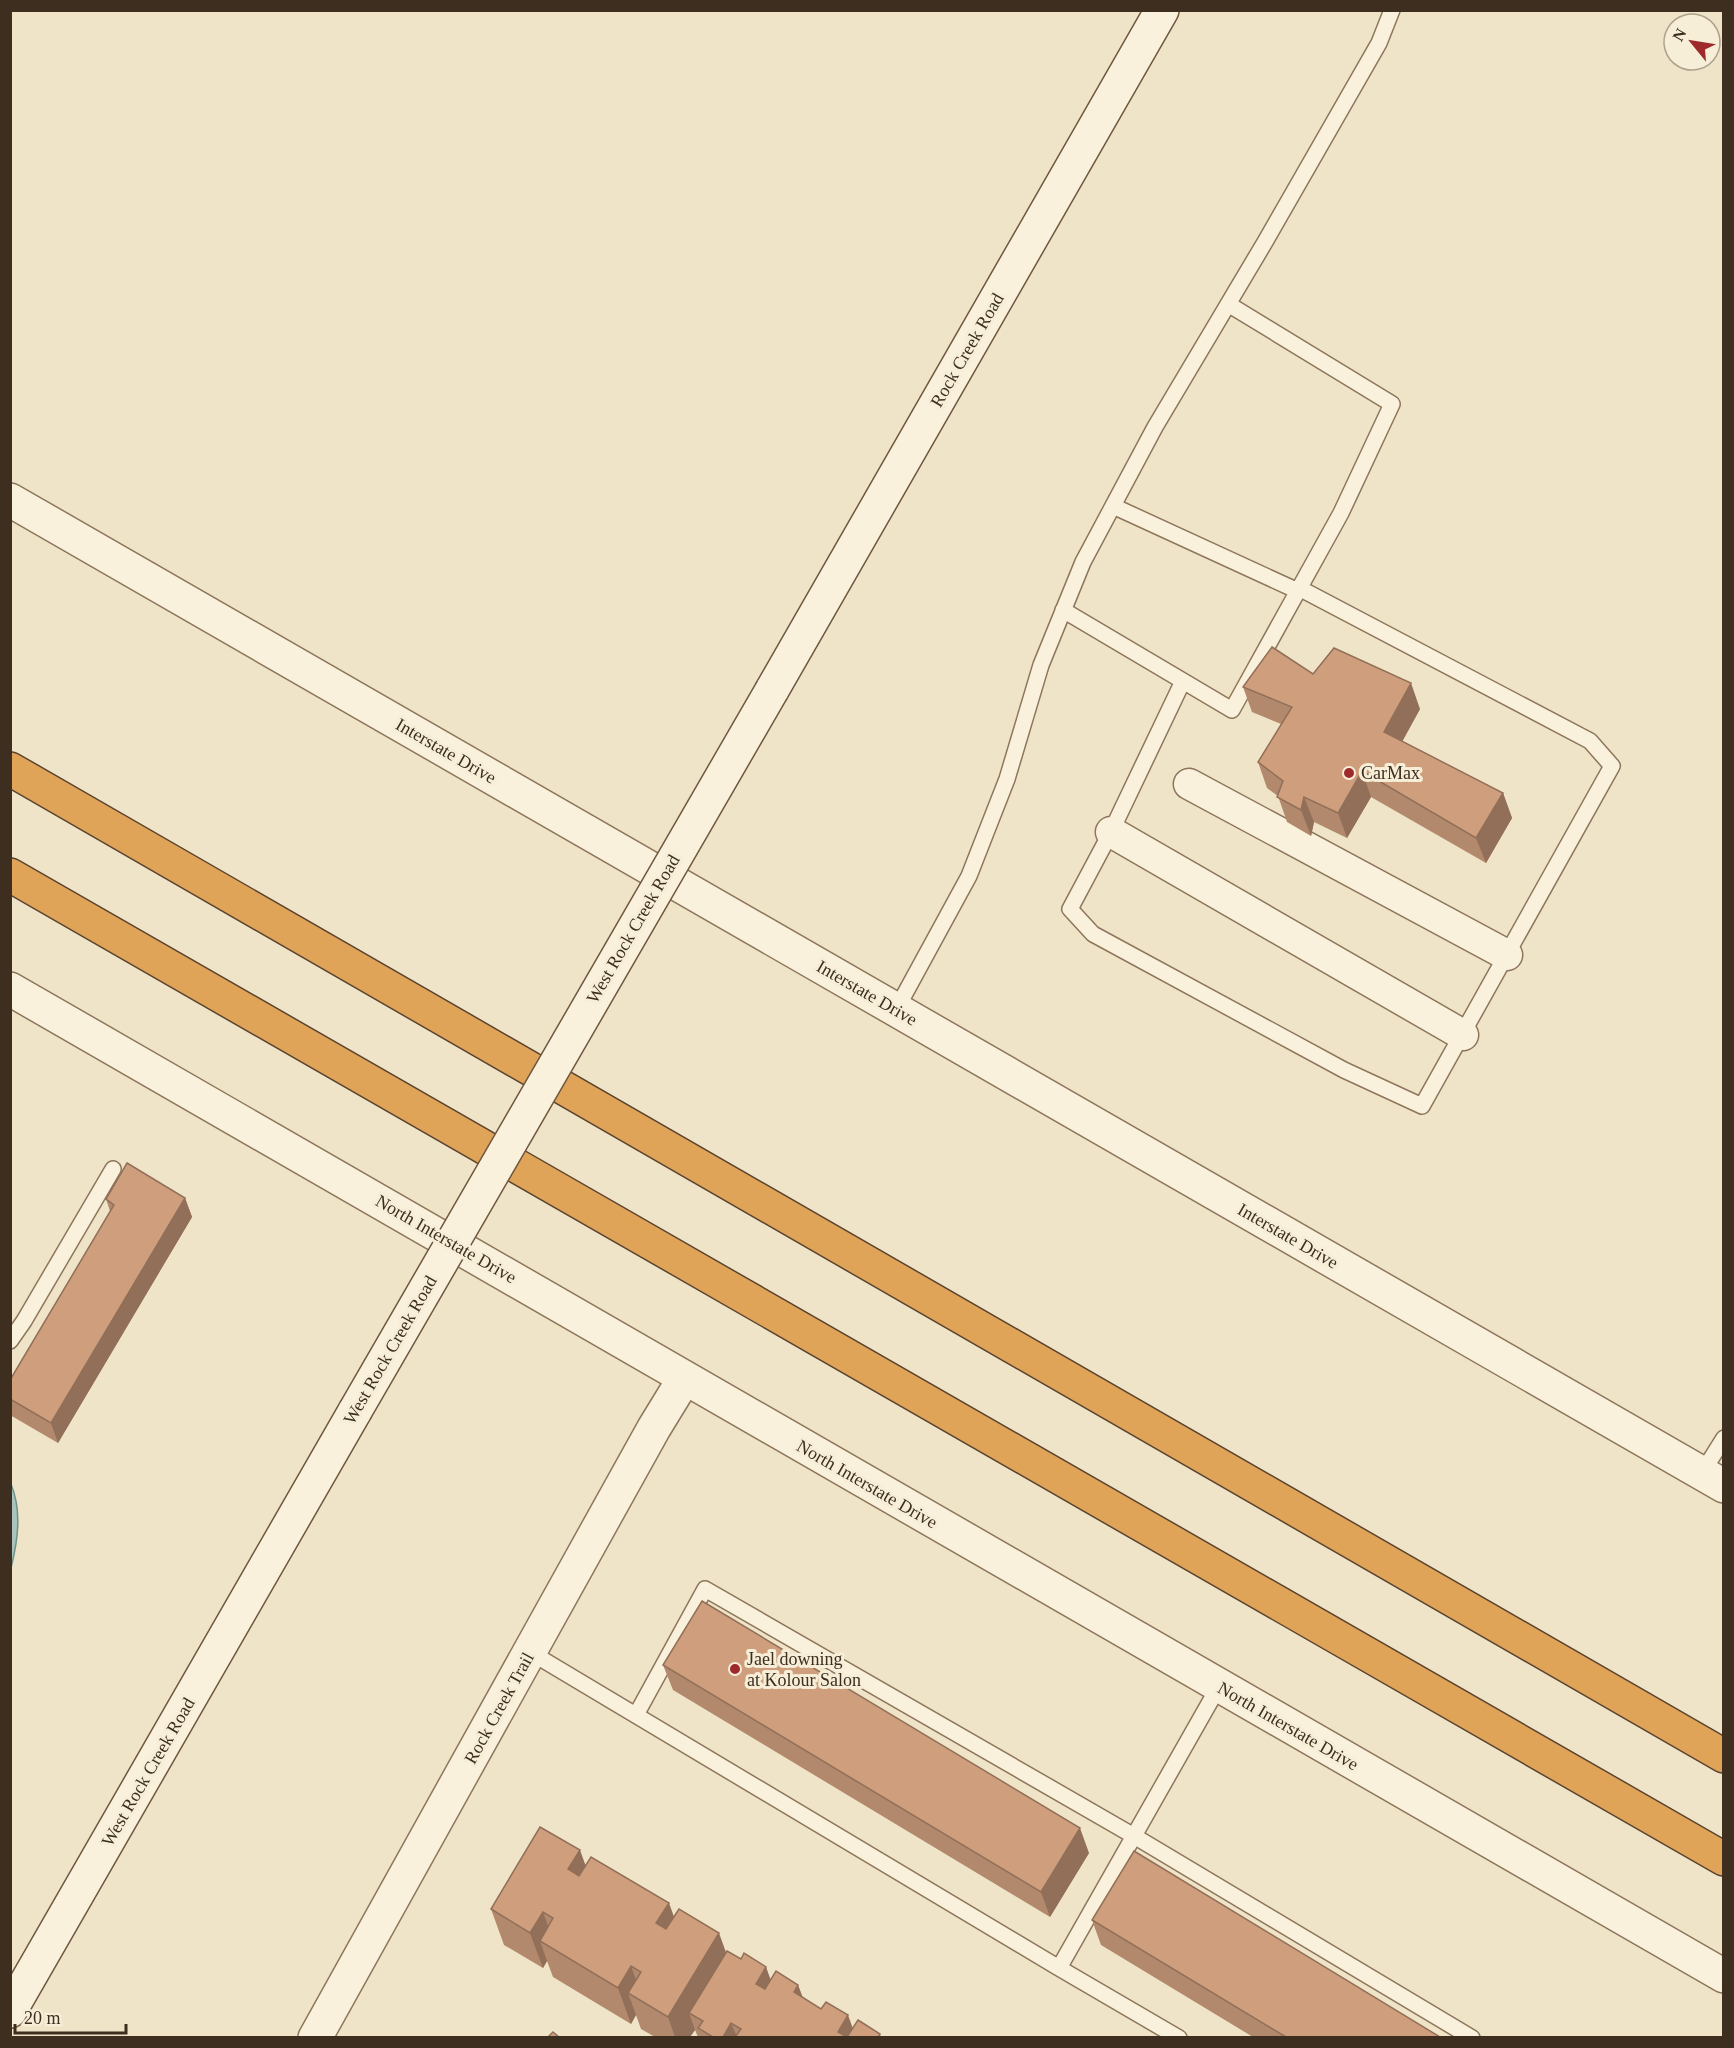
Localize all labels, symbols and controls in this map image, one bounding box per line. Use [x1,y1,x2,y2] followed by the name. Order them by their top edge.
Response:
[1662,12,1722,72] north arrow
[1669,25,1690,44] text: N
[926,290,1008,410] street label: Rock Creek Road
[392,714,500,788] street label: Interstate Drive
[1361,763,1420,783] place label: CarMax
[1342,766,1356,780] marker: CarMax
[582,851,684,1007] street label: West Rock Creek Road
[813,956,921,1030] street label: Interstate Drive
[372,1191,520,1287] street label: North Interstate Drive
[1234,1199,1342,1273] street label: Interstate Drive
[339,1272,441,1428] street label: West Rock Creek Road
[793,1436,941,1532] street label: North Interstate Drive
[460,1649,538,1767] street label: Rock Creek Trail
[747,1649,861,1690] place label: Jael downing at Kolour Salon
[728,1662,742,1676] marker: Jael downing at Kolour Salon
[1214,1678,1362,1774] street label: North Interstate Drive
[97,1694,199,1850] street label: West Rock Creek Road
[15,1997,126,2035] scale bar
[24,2008,61,2028] text: 20 m

